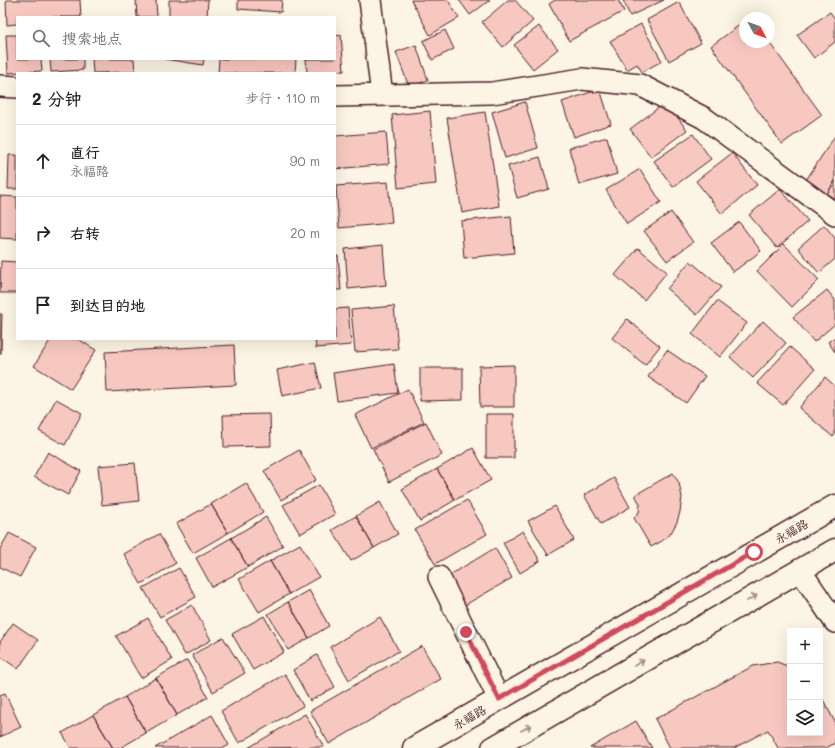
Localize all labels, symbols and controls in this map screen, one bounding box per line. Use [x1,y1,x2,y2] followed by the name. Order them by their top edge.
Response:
[739,12,775,48] north arrow
[16,16,336,60] search box
[30,27,52,49] icon: search
[62,28,122,48] text: 搜索地点
[32,87,82,109] text: 2 分钟
[246,89,320,106] text: 步行 · 110 m
[70,142,100,162] text: 直行
[32,150,54,172] icon: ahead
[290,152,320,169] text: 90 m
[70,162,109,179] text: 永福路
[32,222,54,244] icon: right
[70,223,100,243] text: 右转
[290,224,320,241] text: 20 m
[32,294,54,316] icon: arrive
[70,295,145,315] text: 到达目的地
[771,515,811,547] street label: 永福路
[745,543,763,561] route start
[745,594,757,602] one-way arrow
[457,623,475,641] route end
[787,628,823,736] map controls
[787,628,823,664] button: +
[633,659,645,667] one-way arrow
[787,664,823,700] button: −
[787,700,823,736] button: layers
[449,701,489,733] street label: 永福路
[520,724,532,732] one-way arrow

